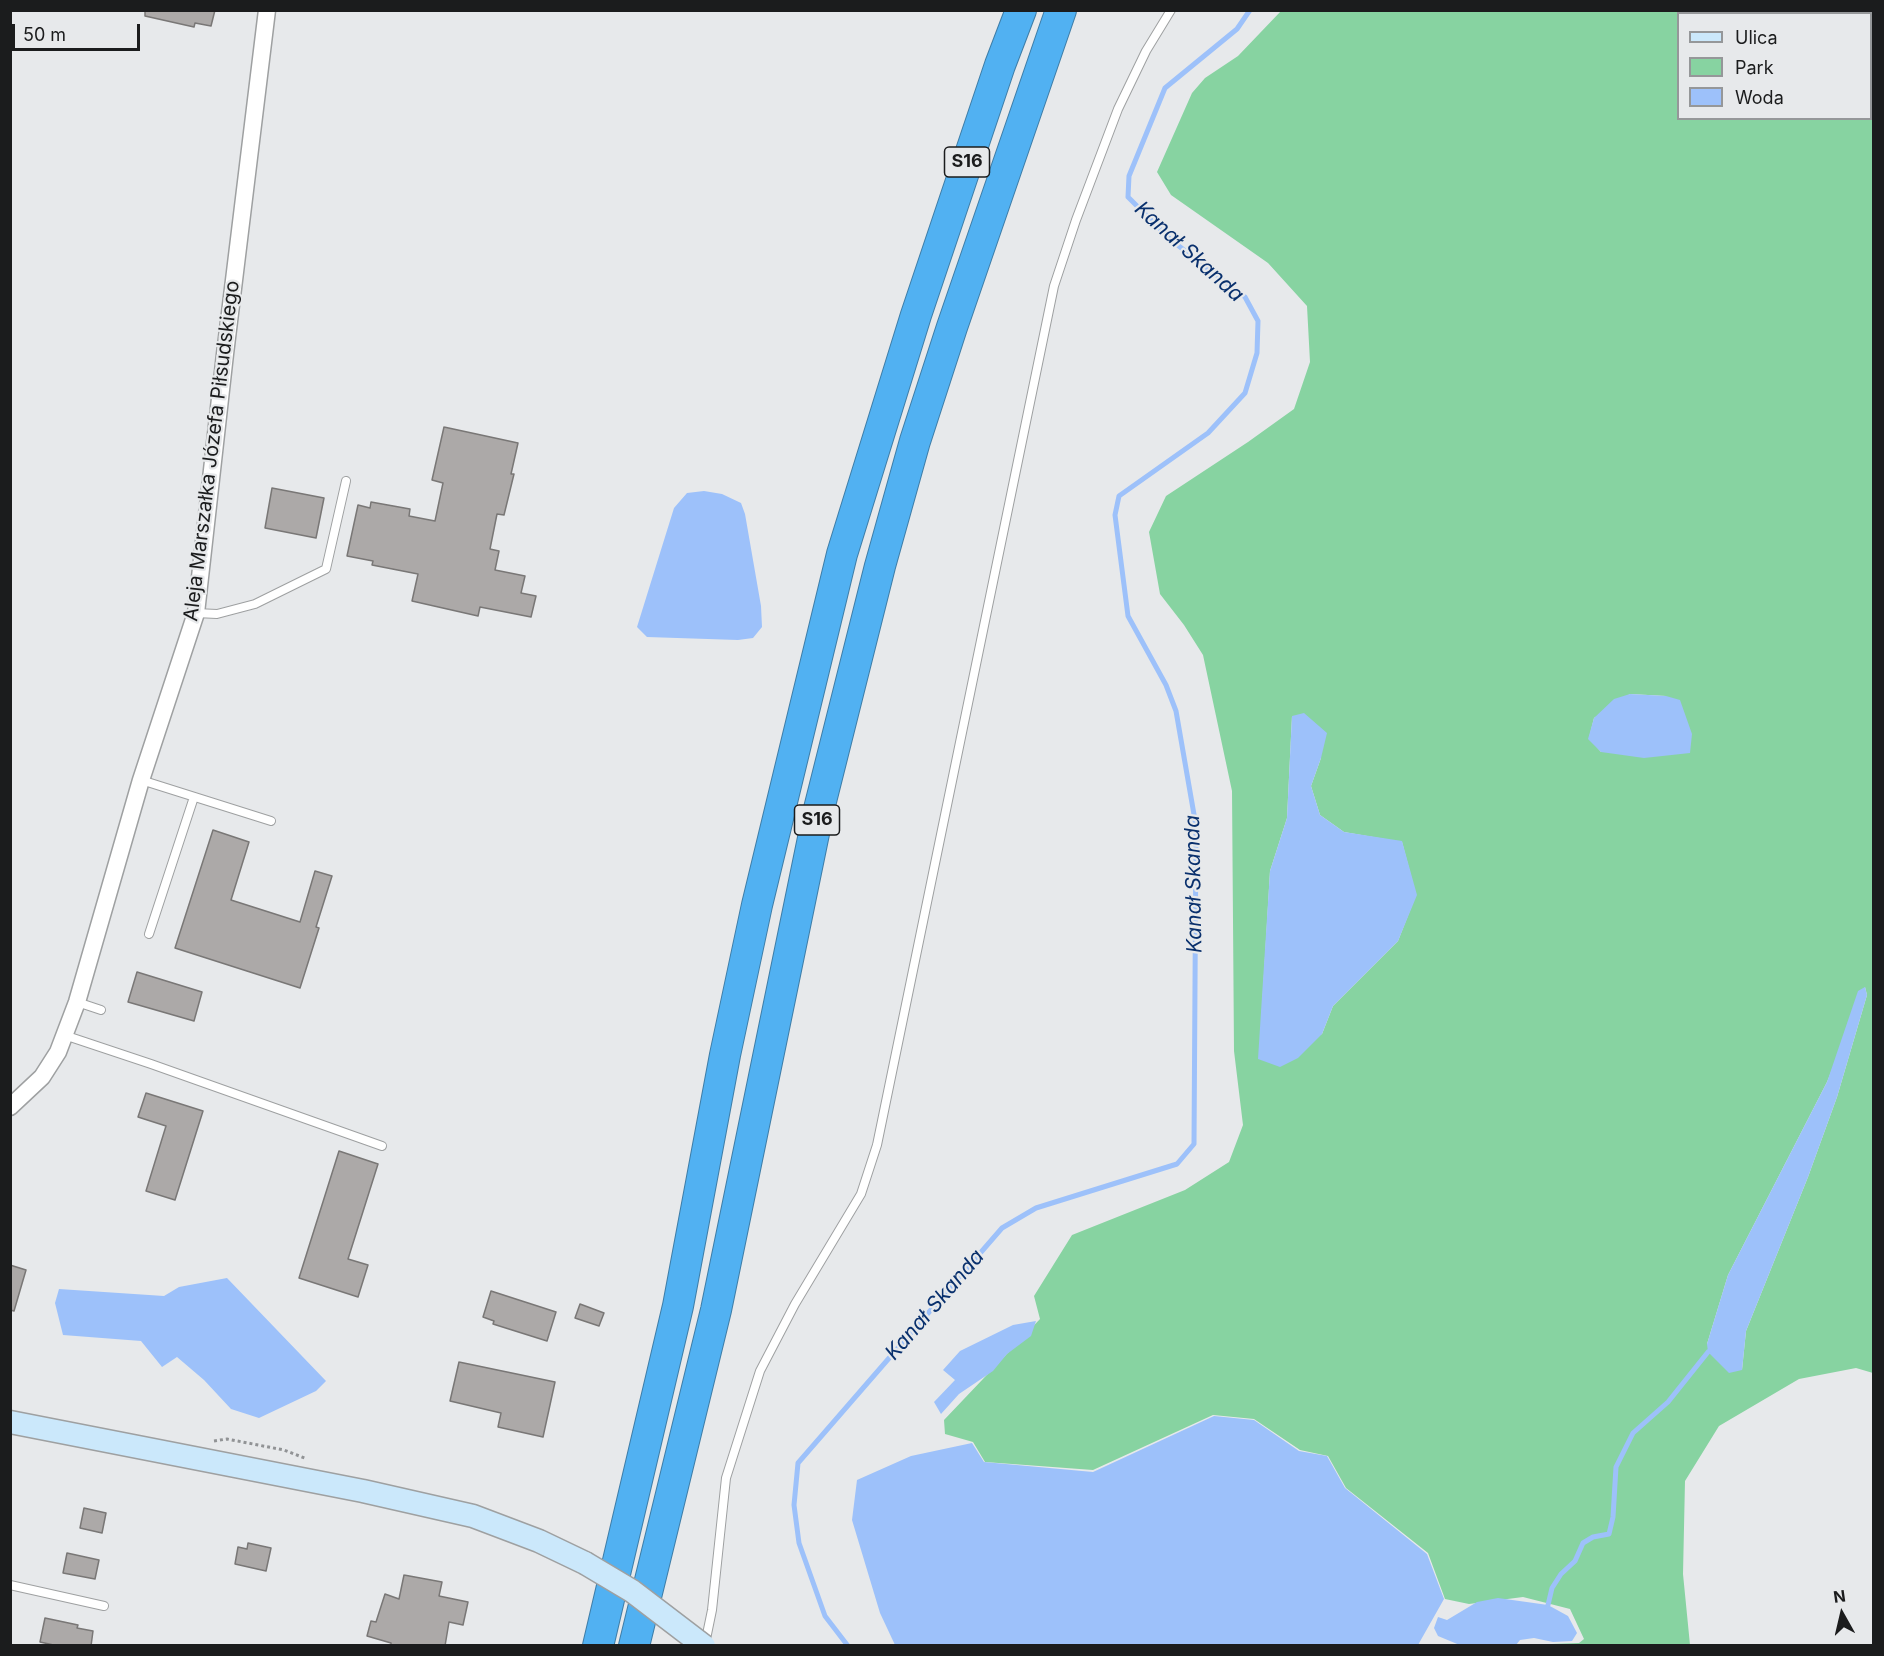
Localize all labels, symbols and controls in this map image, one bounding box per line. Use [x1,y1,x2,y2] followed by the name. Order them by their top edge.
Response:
[15,12,142,50] scale bar
[1677,12,1872,120] legend
[23,24,66,45] text: 50 m
[1735,27,1778,48] text: Ulica
[1735,57,1774,78] text: Park
[1735,87,1784,108] text: Woda
[944,147,990,177] road number: S16
[1129,196,1249,308] water label: Kanał Skanda
[179,279,245,623] street label: Aleja Marszałka Józefa Piłsudskiego
[794,805,840,835] road number: S16
[1180,815,1208,953] water label: Kanał Skanda
[880,1245,990,1365] water label: Kanał Skanda
[1812,1584,1872,1644] north arrow
[1832,1585,1847,1607] text: N

